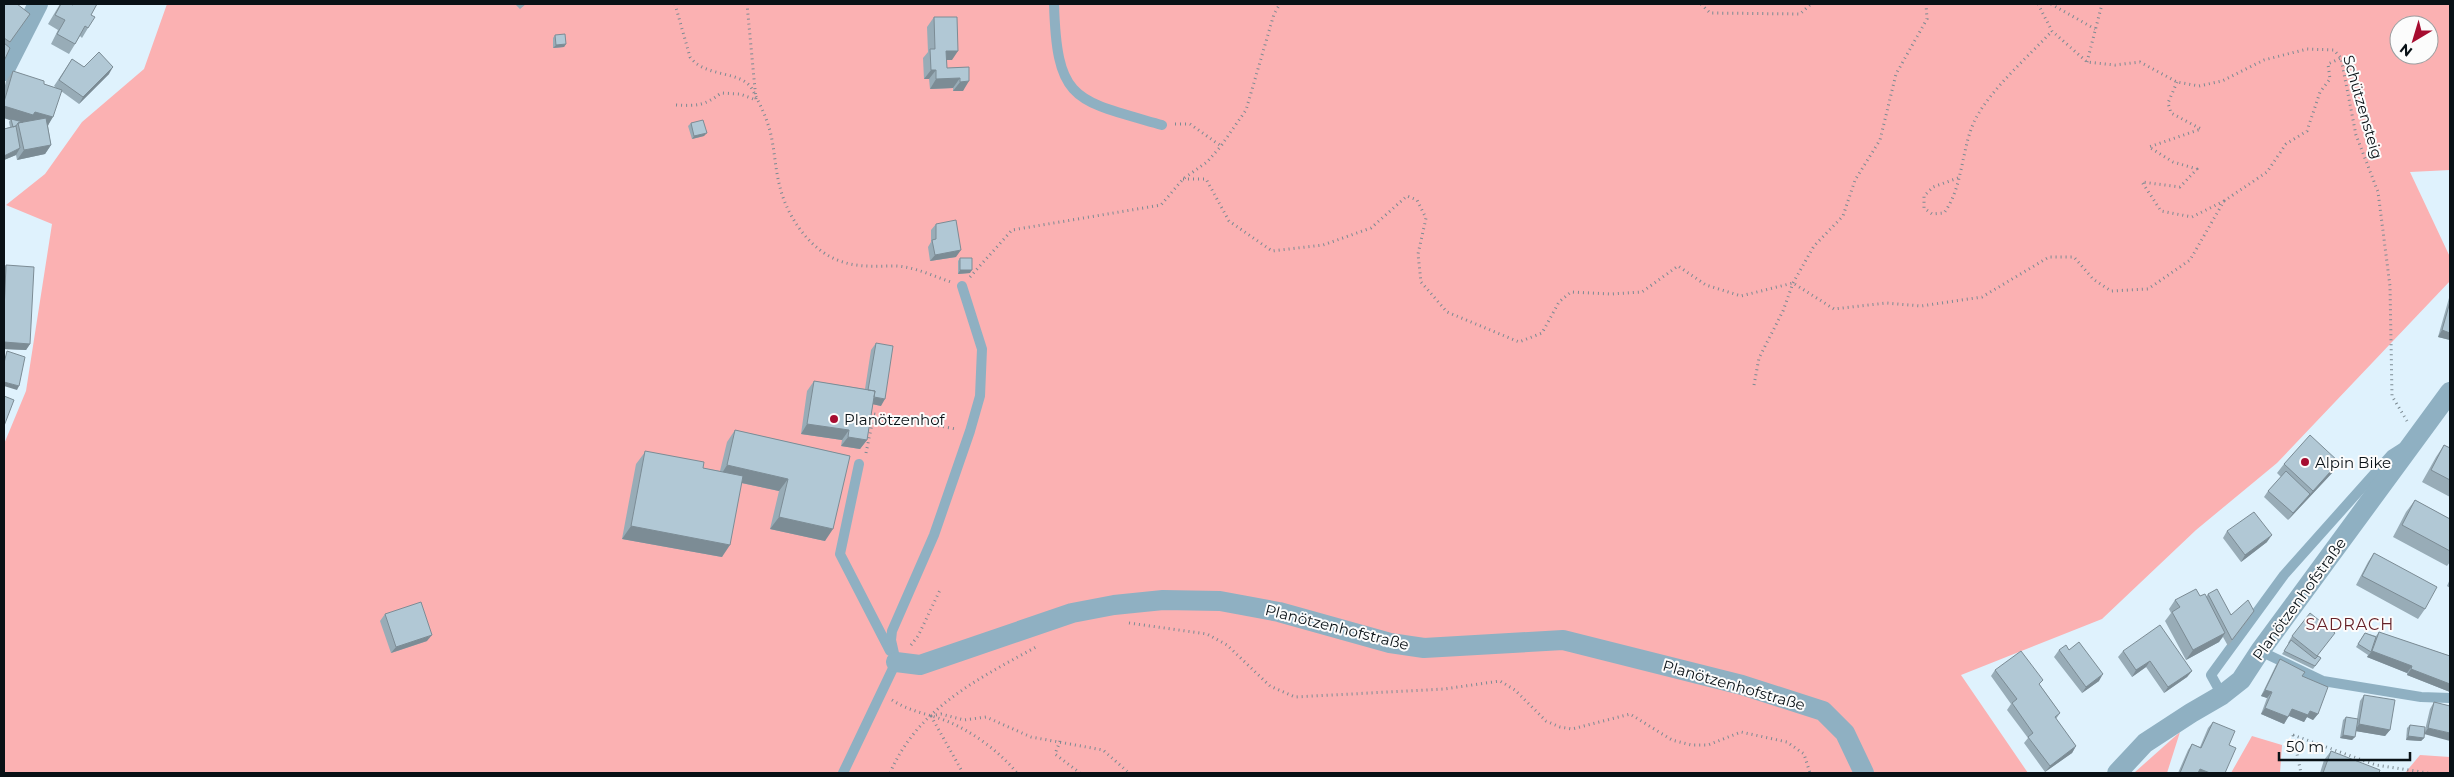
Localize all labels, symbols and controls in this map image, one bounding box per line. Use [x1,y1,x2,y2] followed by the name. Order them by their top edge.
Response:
[2389,15,2439,65] north arrow
[2396,40,2416,61] text: N
[2339,53,2387,161] street label: Schützensteig
[844,410,946,429] place label: Planötzenhof
[828,413,840,425] marker: Planötzenhof
[2315,453,2391,472] place label: Alpin Bike
[2299,456,2311,468] marker: Alpin Bike
[2248,534,2350,664] street label: Planötzenhofstraße
[1263,600,1411,654] street label: Planötzenhofstraße
[2306,615,2394,634] district label: SADRACH
[1661,656,1807,714] street label: Planötzenhofstraße
[2279,730,2410,762] scale bar
[2286,737,2324,756] text: 50 m

